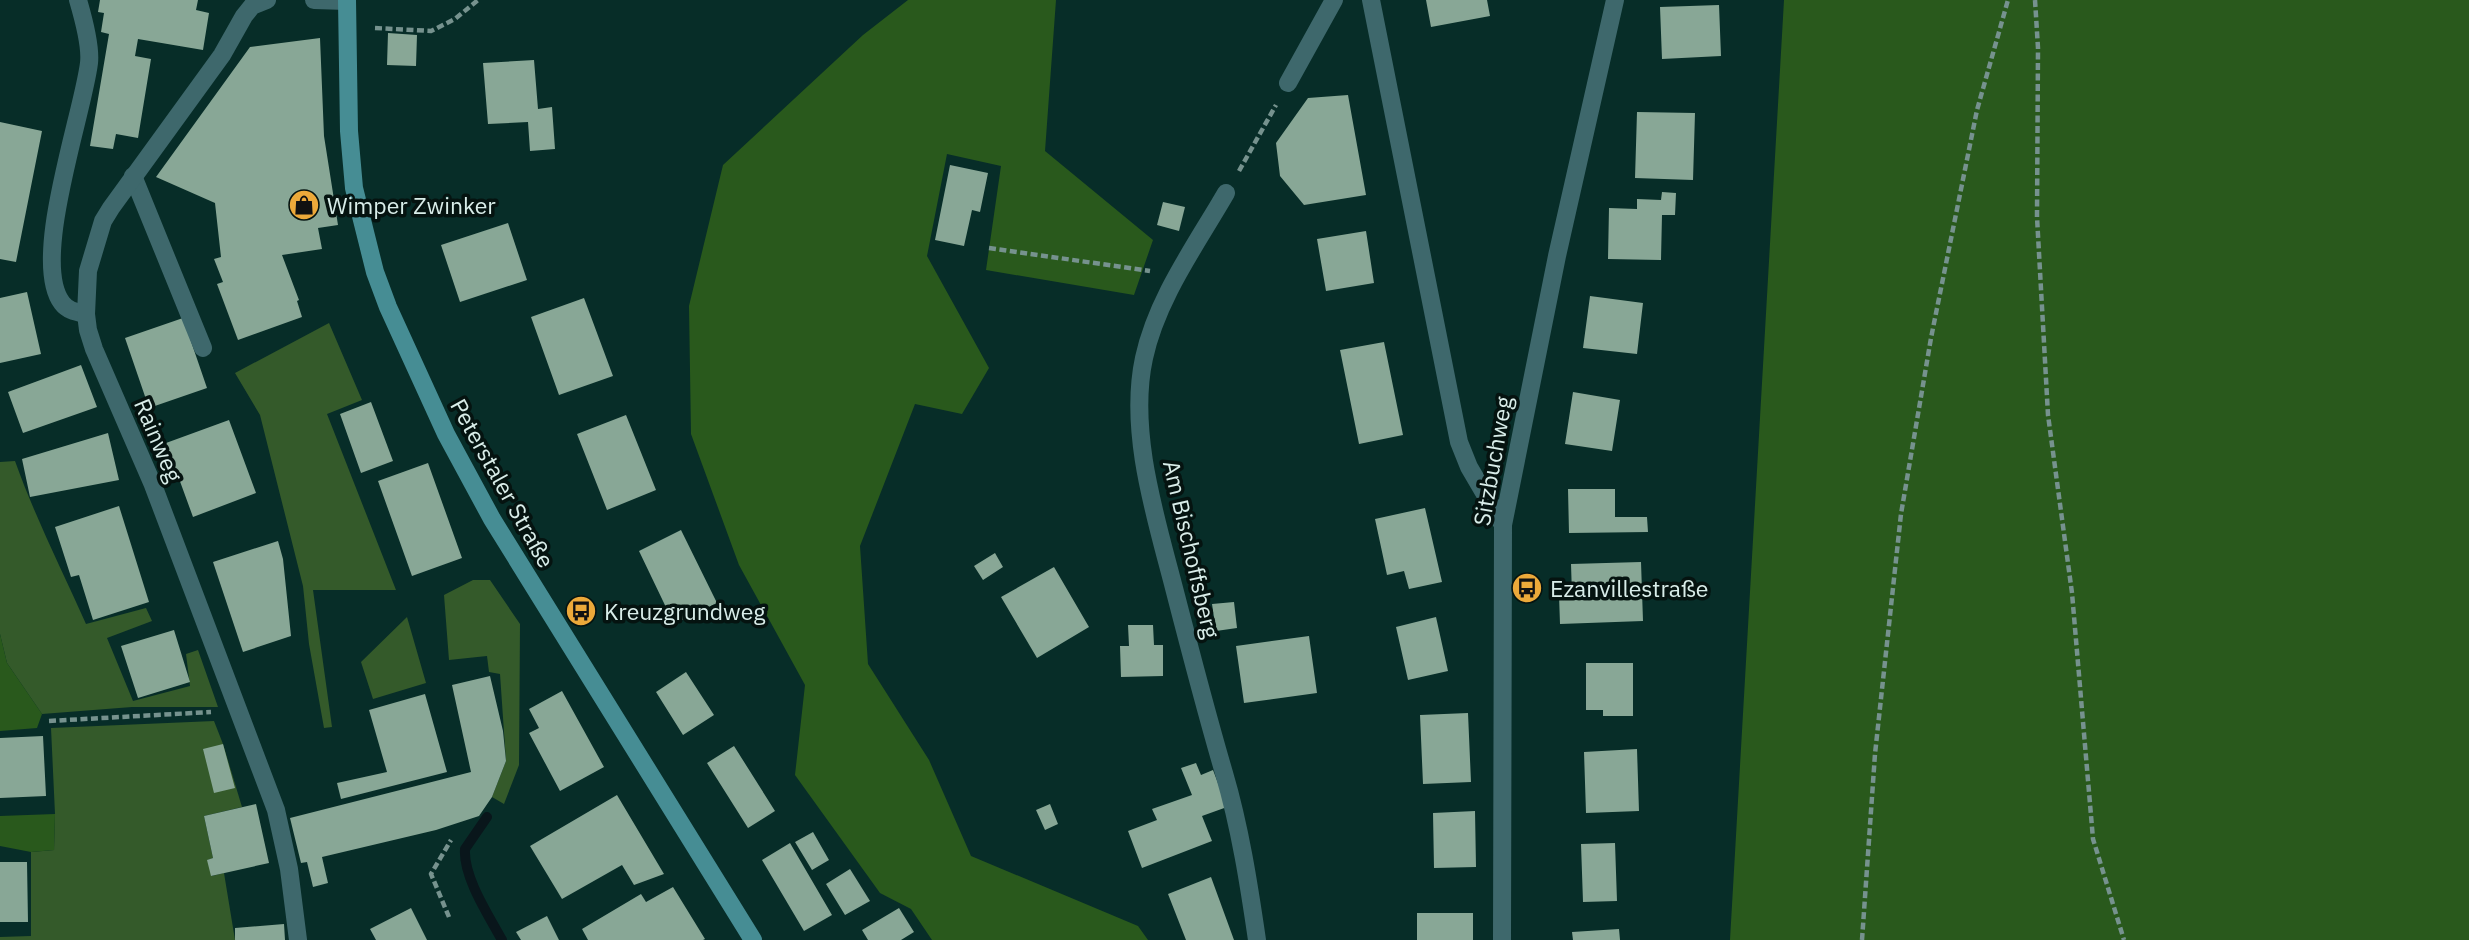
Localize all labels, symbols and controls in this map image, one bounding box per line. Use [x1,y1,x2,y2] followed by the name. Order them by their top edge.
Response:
[287,188,321,222] shop icon: Wimper Zwinker
[327,190,496,220] place label: Wimper Zwinker
[444,393,562,573] street label: Peterstaler Straße
[128,394,190,486] street label: Rainweg
[1466,394,1518,528] street label: Sitzbuchweg
[1157,457,1227,641] street label: Am Bischoffsberg
[1510,571,1544,605] bus stop icon: Ezanvillestraße
[1550,573,1708,603] place label: Ezanvillestraße
[564,594,598,628] bus stop icon: Kreuzgrundweg
[604,596,765,626] place label: Kreuzgrundweg

